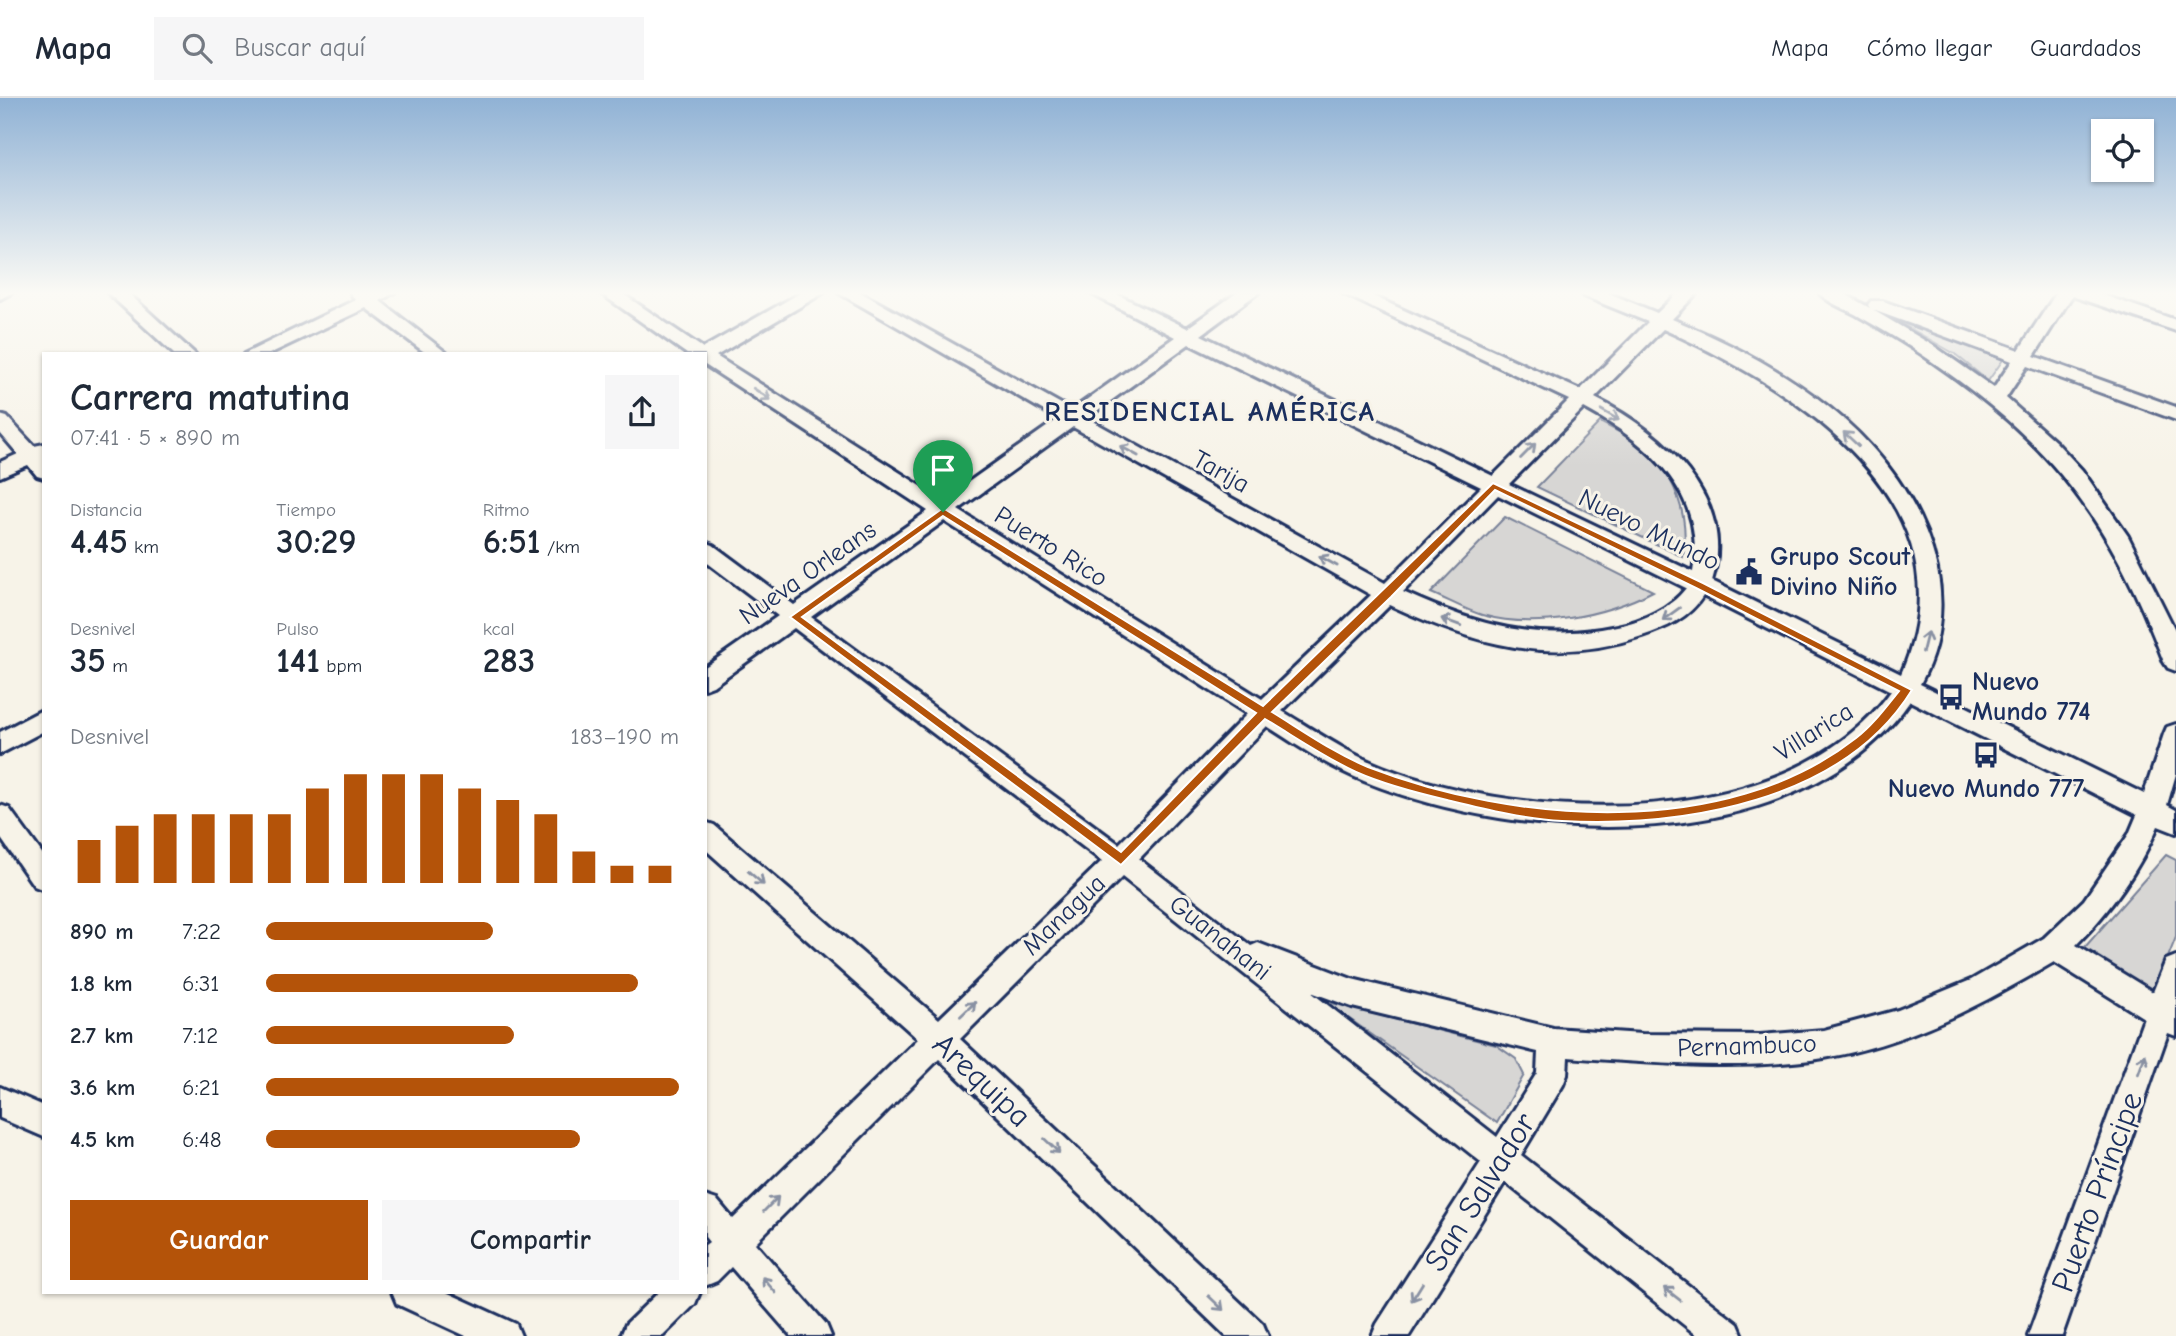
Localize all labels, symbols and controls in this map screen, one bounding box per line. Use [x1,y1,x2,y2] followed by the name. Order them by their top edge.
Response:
[154,17,644,80] search box
[35,29,112,67] text: Mapa
[178,29,216,67] icon: search
[234,33,365,63] text: Buscar aquí
[1771,34,1829,62] text: Mapa
[1867,34,1992,62] text: Cómo llegar
[2030,34,2141,62] text: Guardados
[2091,119,2154,182] map controls
[2091,119,2154,182] button: locate
[605,375,679,449] button: share
[70,376,351,420] text: Carrera matutina
[752,387,772,401] one-way arrow
[1044,395,1376,428] district label: RESIDENCIAL AMÉRICA
[1599,408,1619,422] one-way arrow
[70,424,240,451] text: 07:41 · 5 × 890 m
[1843,430,1860,447] one-way arrow
[913,440,973,512] pin
[1520,443,1537,460] one-way arrow
[1119,444,1140,457] one-way arrow
[1187,444,1255,500] street label: Tarija
[924,451,962,489] icon: arrive
[1574,483,1724,577] street label: Nuevo Mundo
[70,499,143,521] text: Distancia
[276,499,336,521] text: Tiempo
[483,499,530,521] text: Ritmo
[989,500,1113,594] street label: Puerto Rico
[734,515,882,631] street label: Nueva Orleans
[70,521,128,562] text: 4.45
[276,521,357,562] text: 30:29
[483,521,541,562] text: 6:51
[128,536,159,558] text: km
[541,536,580,558] text: /km
[1770,542,1911,602] place label: Grupo Scout Divino Niño
[1318,554,1338,568] one-way arrow
[1734,557,1764,587] public building icon: Grupo Scout Divino Niño
[1661,606,1680,621] one-way arrow
[1440,615,1462,627] one-way arrow
[70,618,135,640] text: Desnivel
[276,618,319,640] text: Pulso
[483,618,515,640] text: kcal
[1919,631,1932,654] one-way arrow
[70,640,106,681] text: 35
[276,640,320,681] text: 141
[483,640,535,681] text: 283
[106,655,128,677] text: m
[320,655,362,677] text: bpm
[1972,667,2090,727] place label: Nuevo Mundo 774
[1936,682,1966,712] bus stop icon: Nuevo Mundo 774
[1769,696,1859,768] street label: Villarica
[70,723,149,750] text: Desnivel
[571,723,679,750] text: 183–190 m
[1971,740,2001,770] bus stop icon: Nuevo Mundo 777
[1888,774,2085,804] place label: Nuevo Mundo 777
[1016,868,1112,962] street label: Managua
[747,870,765,886] one-way arrow
[1163,889,1277,987] street label: Guanahani
[70,918,133,945] text: 890 m
[182,918,221,945] text: 7:22
[70,970,133,997] text: 1.8 km
[182,970,219,997] text: 6:31
[959,1001,976,1018] one-way arrow
[70,1022,134,1049] text: 2.7 km
[182,1022,218,1049] text: 7:12
[925,1025,1039,1135] street label: Arequipa
[1677,1029,1817,1063] street label: Pernambuco
[2137,1053,2149,1075] one-way arrow
[70,1074,135,1101] text: 3.6 km
[182,1074,220,1101] text: 6:21
[2044,1087,2150,1297] street label: Puerto Príncipe
[1417,1106,1543,1278] street label: San Salvador
[70,1126,135,1153] text: 4.5 km
[182,1126,222,1153] text: 6:48
[1043,1138,1060,1155] one-way arrow
[762,1195,779,1212] one-way arrow
[70,1200,368,1280] button: Guardar
[382,1200,679,1280] button: Compartir
[761,1276,777,1294] one-way arrow
[1409,1281,1423,1301] one-way arrow
[1663,1287,1681,1302] one-way arrow
[1208,1295,1225,1312] one-way arrow

